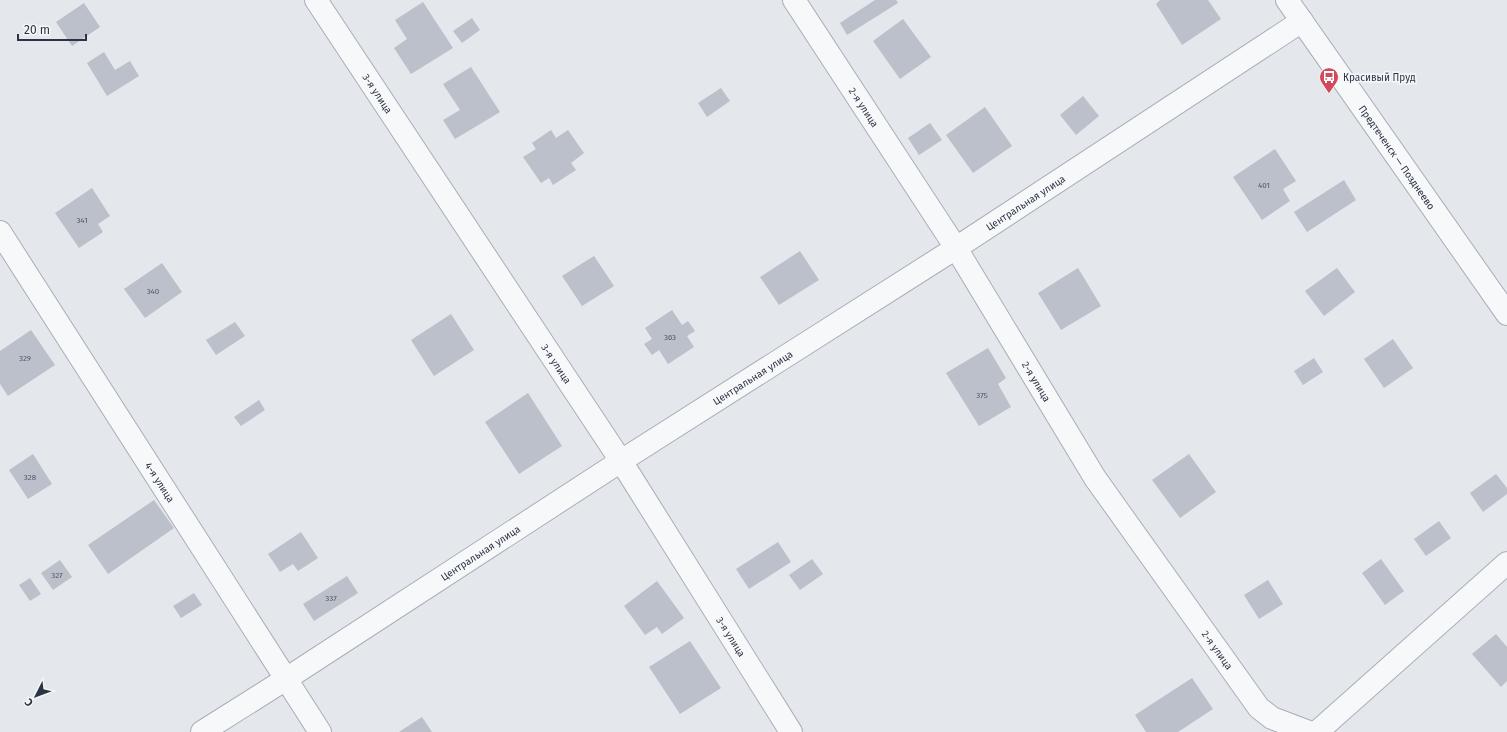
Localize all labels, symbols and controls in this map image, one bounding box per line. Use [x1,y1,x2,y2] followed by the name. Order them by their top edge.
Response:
[18,16,86,42] scale bar
[24,23,50,37] text: 20 m
[1318,66,1340,94] bus stop icon: Красивый Пруд
[360,72,394,116] street label: 3-я улица
[1343,72,1416,84] place label: Красивый Пруд
[846,86,880,130] street label: 2-я улица
[1356,103,1437,212] street label: Предтеченск — Позднеево
[984,173,1068,234] street label: Центральная улица
[1258,181,1270,190] house number: 401
[76,216,88,225] house number: 341
[147,287,160,296] house number: 340
[664,333,676,342] house number: 363
[538,342,573,386] street label: 3-я улица
[711,348,795,408] street label: Центральная улица
[19,354,31,363] house number: 329
[1019,360,1052,404] street label: 2-я улица
[976,391,988,400] house number: 375
[142,460,177,505] street label: 4-я улица
[24,473,37,482] house number: 328
[439,523,523,584] street label: Центральная улица
[51,571,63,580] house number: 327
[325,594,337,603] house number: 337
[713,615,747,659] street label: 3-я улица
[1199,629,1235,672] street label: 2-я улица
[16,676,56,716] north arrow
[22,695,36,709] text: С

